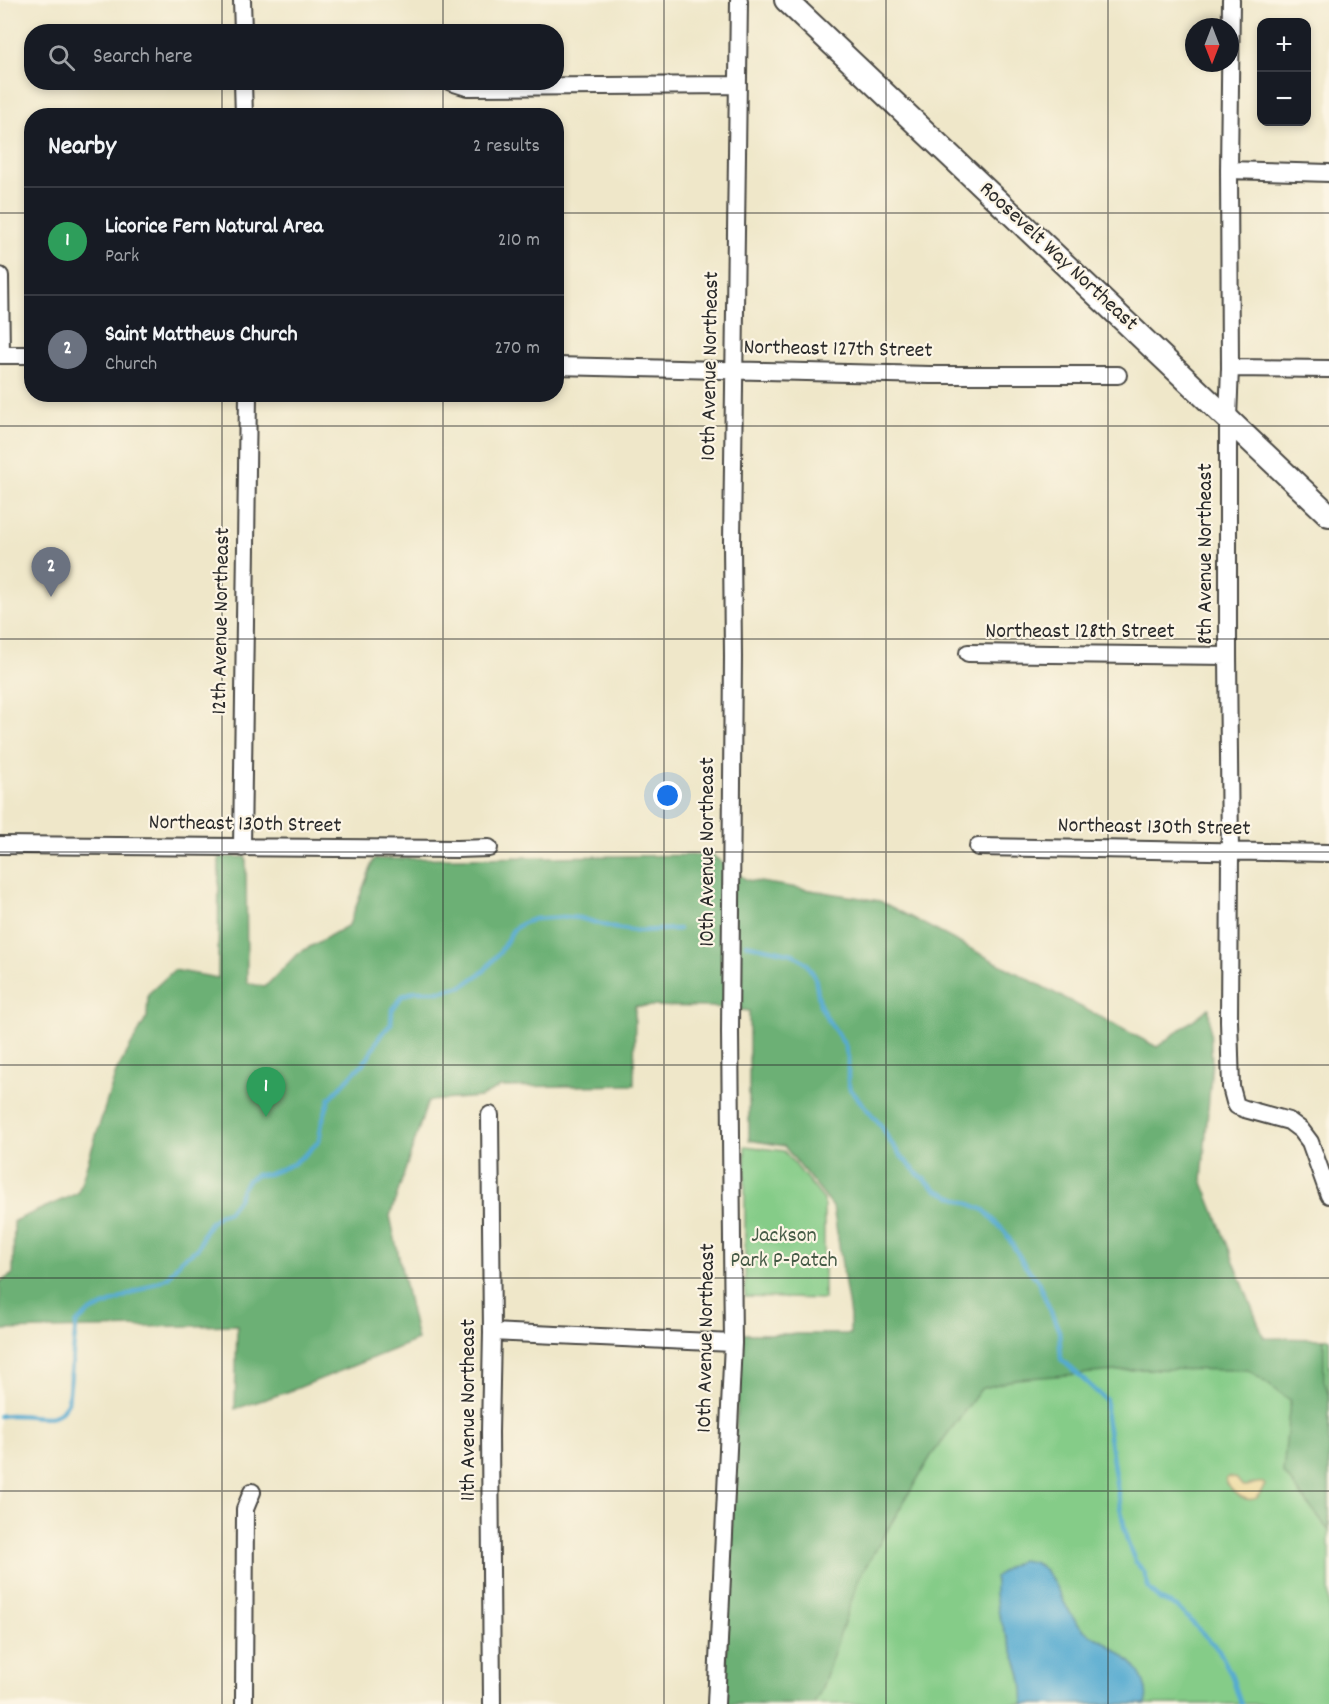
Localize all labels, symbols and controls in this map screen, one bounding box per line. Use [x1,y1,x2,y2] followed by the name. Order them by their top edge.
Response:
[1185,18,1239,72] north arrow
[1257,18,1311,126] map controls
[1257,18,1311,72] button: +
[24,24,564,90] search box
[45,41,78,74] icon: search
[93,42,192,73] text: Search here
[1257,72,1311,126] button: −
[48,129,116,166] text: Nearby
[473,133,540,161] text: 2 results
[971,175,1145,339] street label: Roosevelt Way Northeast
[105,212,323,243] text: Licorice Fern Natural Area
[65,227,70,255] text: 1
[498,227,540,255] text: 210 m
[105,243,139,271] text: Park
[694,271,728,461] street label: 10th Avenue Northeast
[105,320,298,351] text: Saint Matthews Church
[743,333,933,367] street label: Northeast 127th Street
[63,335,72,363] text: 2
[494,335,540,363] text: 270 m
[105,351,157,379] text: Church
[1191,463,1222,645] street label: 8th Avenue Northeast
[205,527,239,715] street label: 12th Avenue Northeast
[32,548,70,597] pin: 2
[985,617,1175,648] street label: Northeast 128th Street
[693,757,724,947] street label: 10th Avenue Northeast
[653,781,682,810] your location
[148,808,342,842] street label: Northeast 130th Street
[1057,811,1251,845] street label: Northeast 130th Street
[246,1068,286,1117] pin: 1
[730,1221,838,1277] park label: Jackson Park P-Patch
[690,1243,724,1433] street label: 10th Avenue Northeast
[454,1319,485,1501] street label: 11th Avenue Northeast

